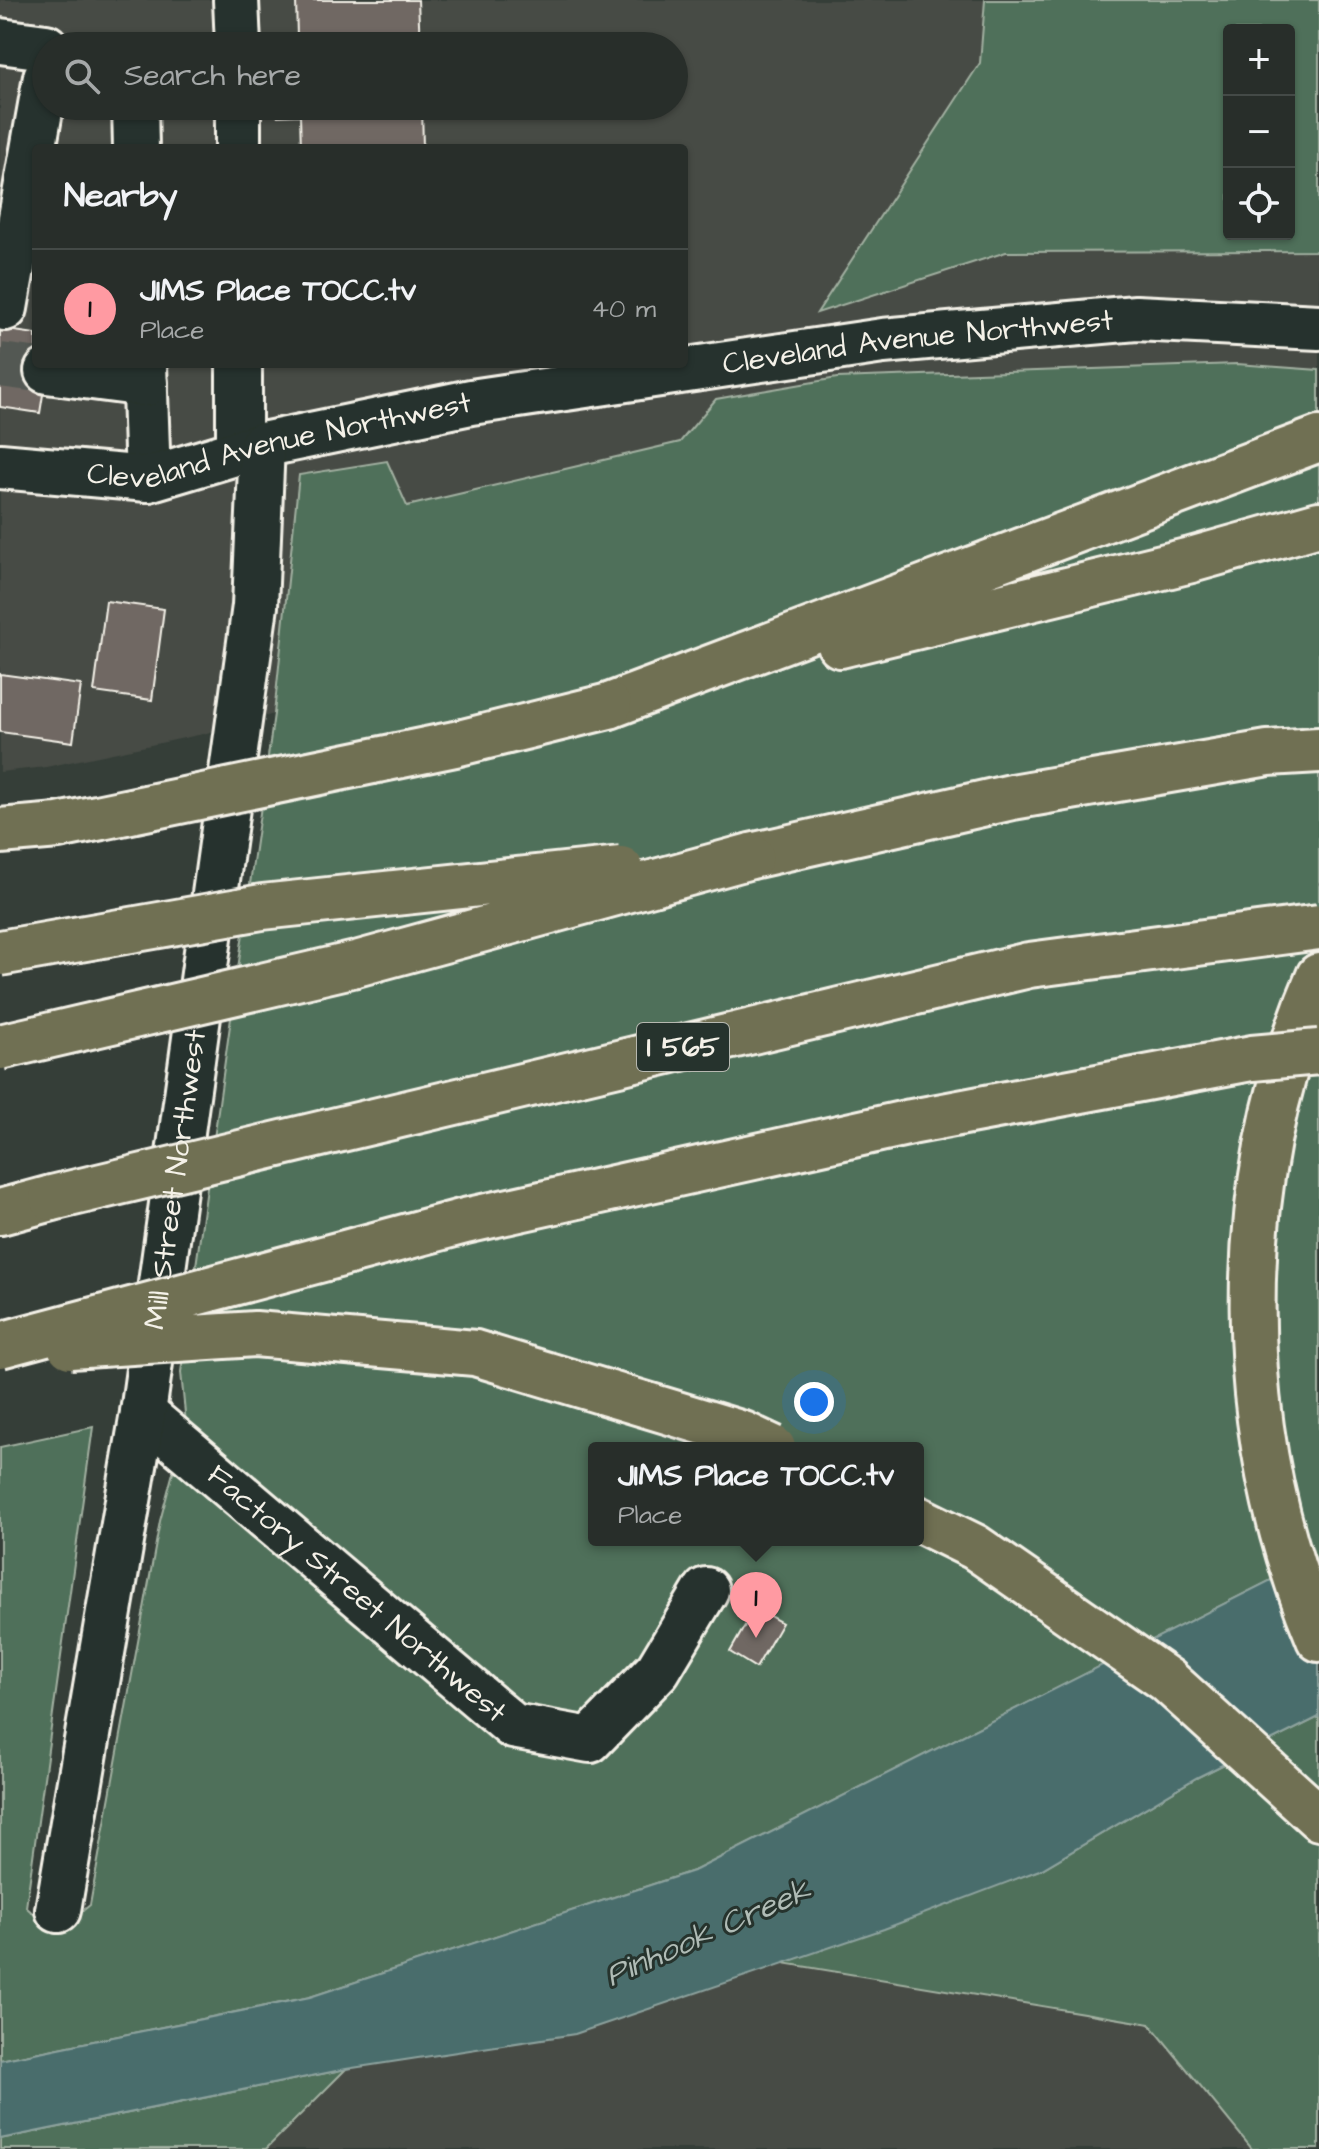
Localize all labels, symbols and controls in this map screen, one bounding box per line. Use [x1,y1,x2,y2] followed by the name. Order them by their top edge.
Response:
[1223,24,1295,240] map controls
[1223,24,1295,96] button: +
[32,32,688,120] search box
[60,54,104,98] icon: search
[124,55,301,97] text: Search here
[1223,96,1295,168] button: −
[1223,168,1295,240] button: locate
[64,172,178,220] text: Nearby
[140,270,416,312] text: JIMS Place TOCC.tv
[88,291,92,327] text: 1
[591,291,656,327] text: 40 m
[720,299,1115,385] street label: Cleveland Avenue Northwest
[140,312,204,348] text: Place
[85,382,475,500] street label: Cleveland Avenue Northwest
[637,1023,729,1071] road number: I 565
[134,1027,217,1332] street label: Mill Street Northwest
[794,1382,834,1422] your location
[588,1442,924,1546] popup
[198,1455,516,1733] street label: Factory Street Northwest
[618,1455,894,1497] text: JIMS Place TOCC.tv
[618,1497,682,1533] text: Place
[730,1572,782,1638] pin: 1
[598,1867,819,1998] water label: Pinhook Creek

